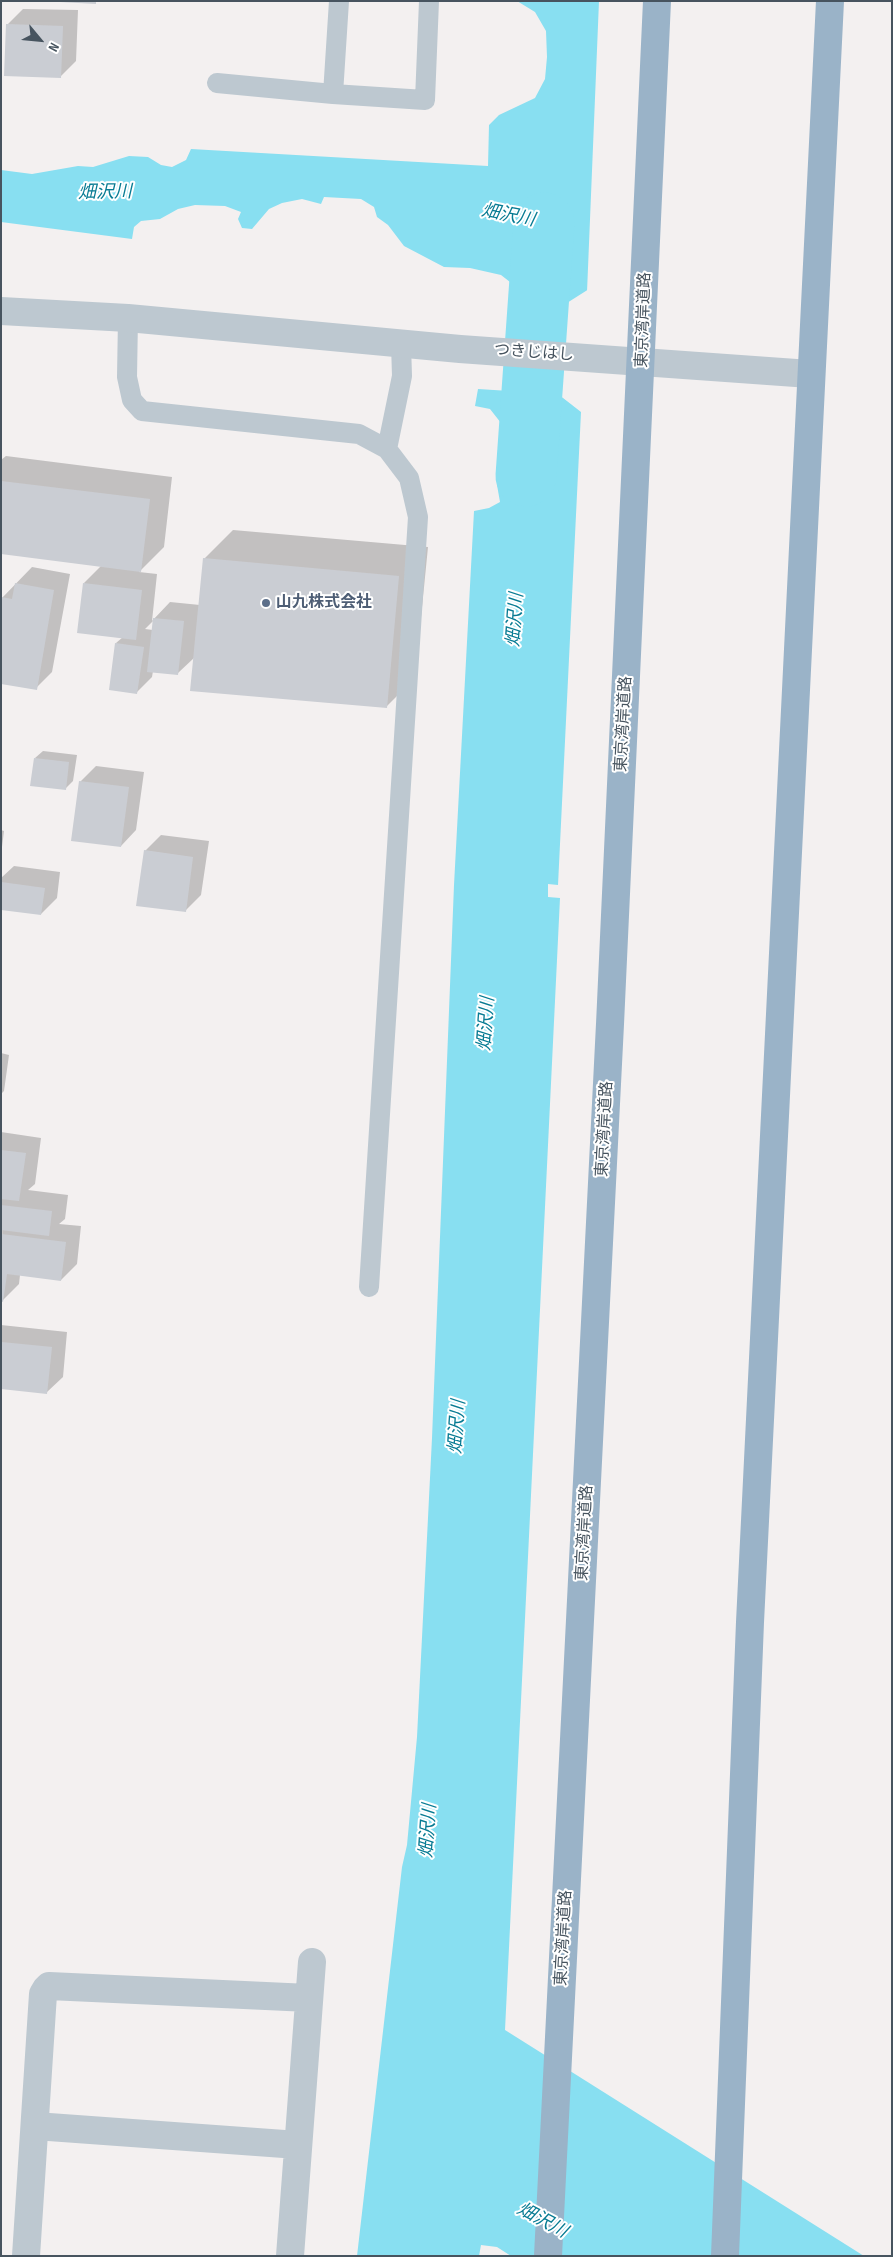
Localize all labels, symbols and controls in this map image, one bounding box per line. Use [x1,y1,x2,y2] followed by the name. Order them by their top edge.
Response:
[15,15,65,65] north arrow
[44,40,63,55] text: N
[78,182,132,204] water label: 畑沢川
[479,200,537,232] water label: 畑沢川
[633,272,655,368] street label: 東京湾岸道路
[493,341,575,365] street label: つきじはし
[503,592,529,648] water label: 畑沢川
[276,593,372,613] place label: 山九株式会社
[260,597,272,609] marker: 山九株式会社
[612,676,636,772] street label: 東京湾岸道路
[474,996,500,1052] water label: 畑沢川
[593,1081,617,1177] street label: 東京湾岸道路
[445,1399,471,1455] water label: 畑沢川
[573,1485,597,1581] street label: 東京湾岸道路
[416,1803,442,1859] water label: 畑沢川
[552,1890,576,1986] street label: 東京湾岸道路
[513,2199,571,2243] water label: 畑沢川

